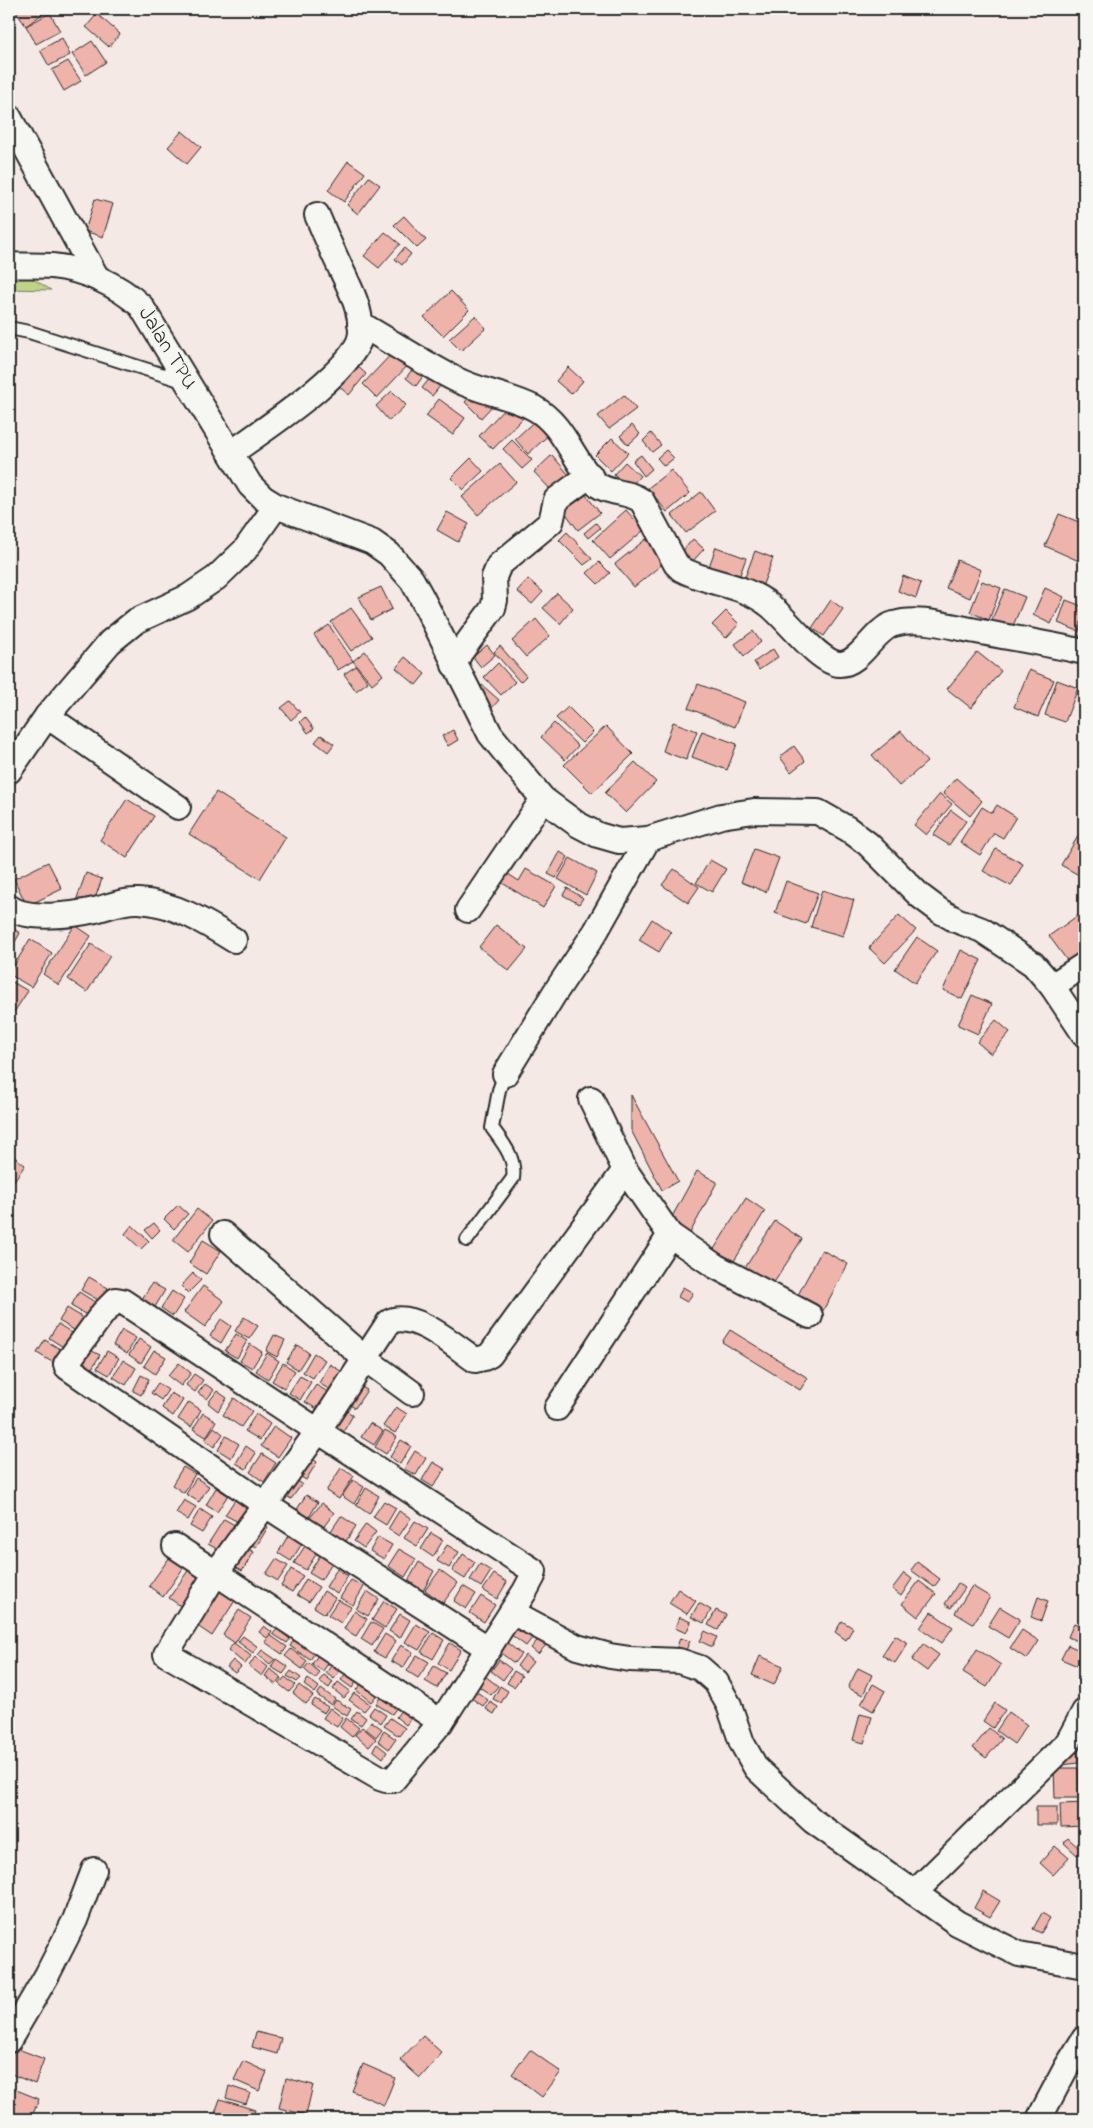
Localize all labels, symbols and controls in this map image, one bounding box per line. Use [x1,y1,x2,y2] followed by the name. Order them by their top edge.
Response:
[129,301,205,397] street label: Jalan TPU

